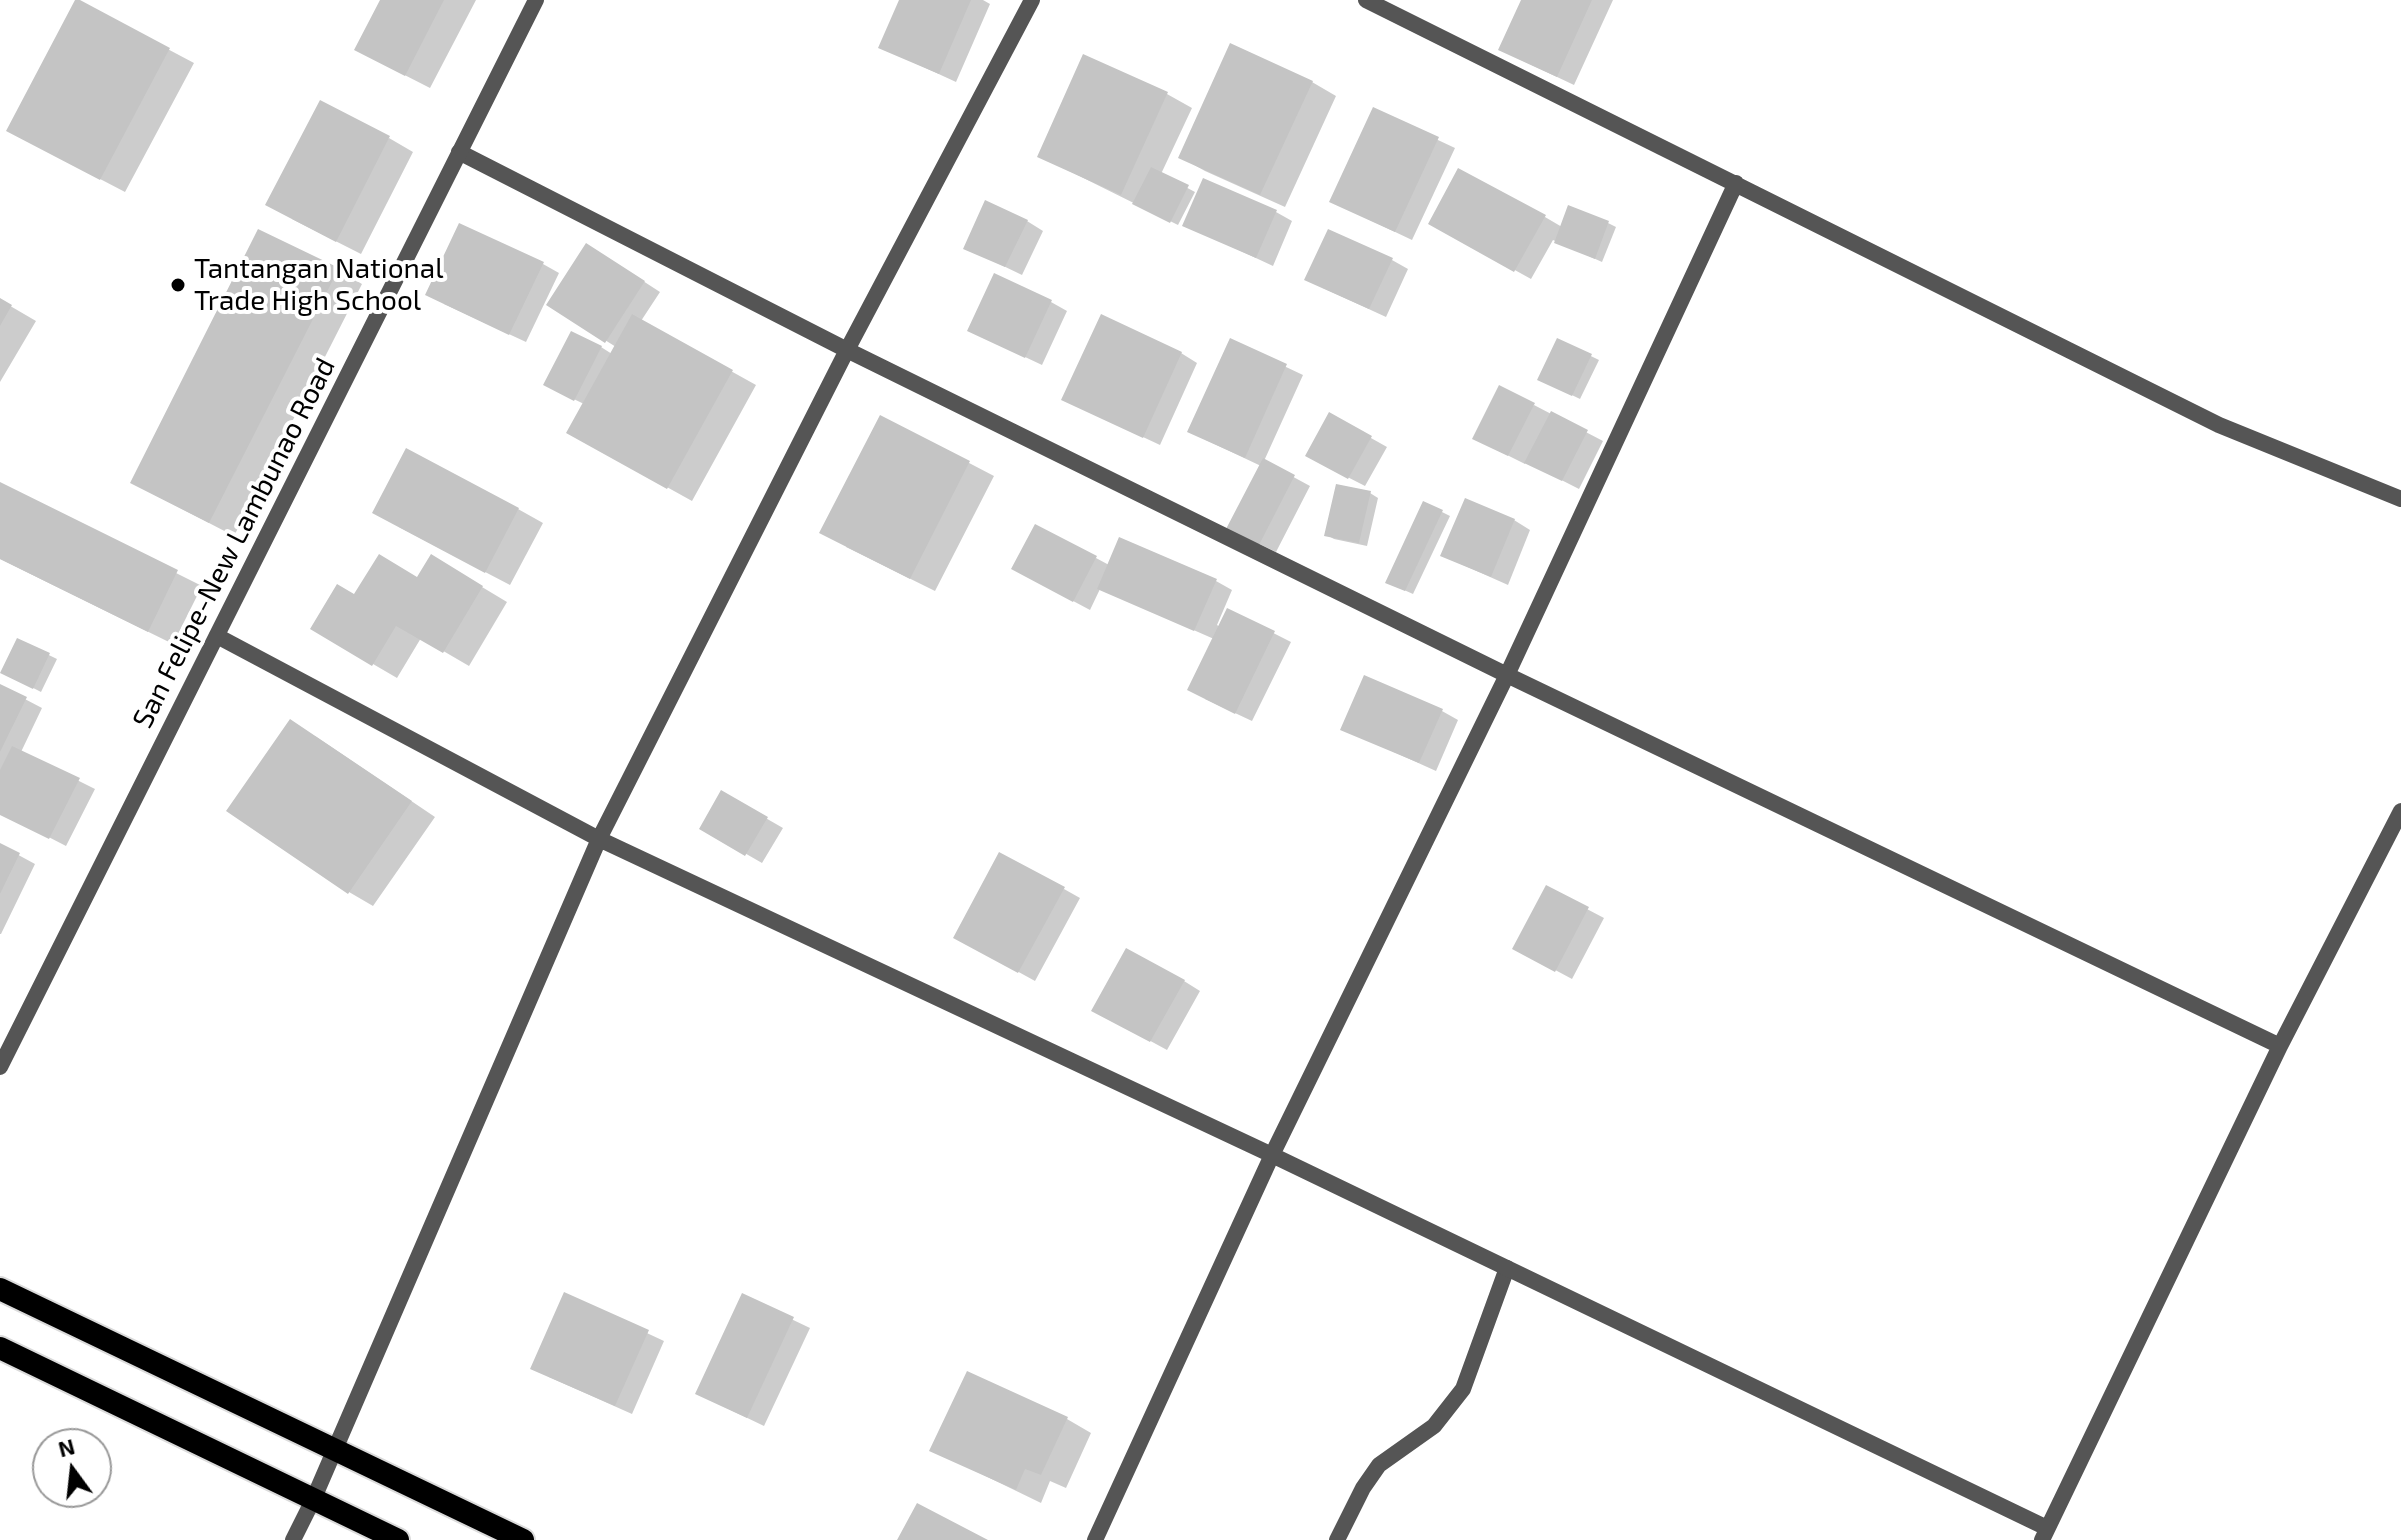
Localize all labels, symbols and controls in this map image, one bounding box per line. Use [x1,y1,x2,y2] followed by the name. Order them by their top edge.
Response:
[194,252,444,318] place label: Tantangan National Trade High School
[169,276,187,294] marker: Tantangan National Trade High School
[126,352,342,734] street label: San Felipe-New Lambunao Road
[32,1428,112,1508] north arrow
[55,1432,77,1461] text: N

